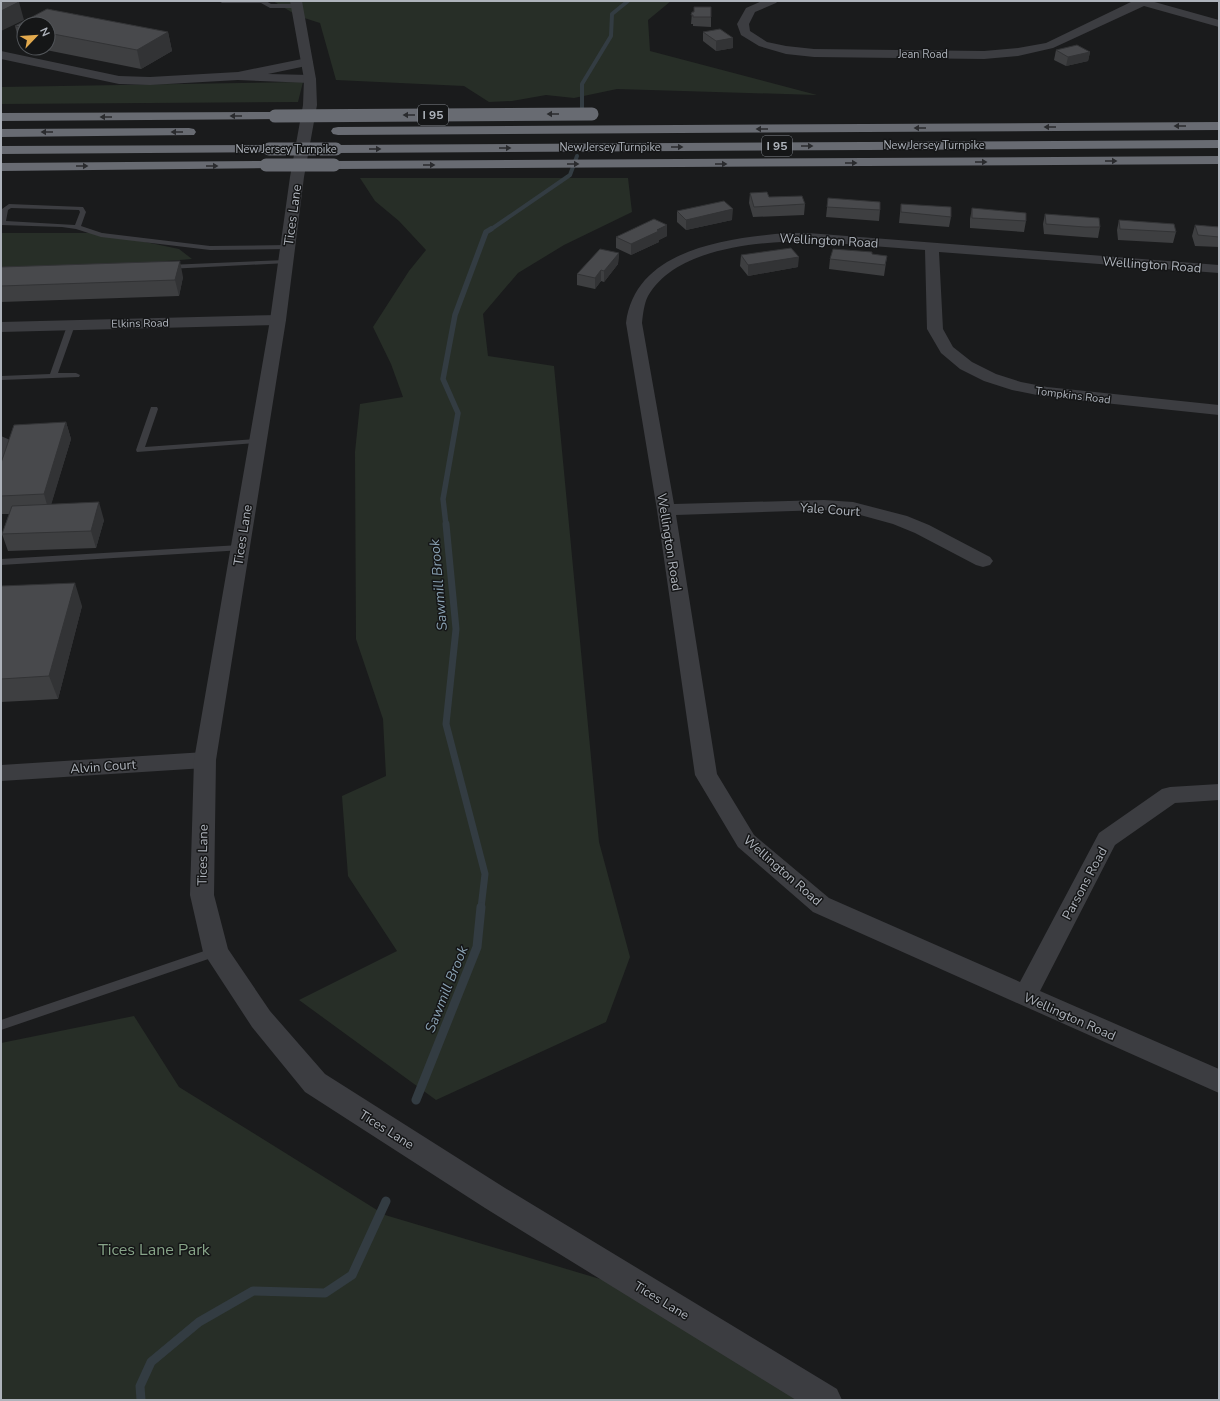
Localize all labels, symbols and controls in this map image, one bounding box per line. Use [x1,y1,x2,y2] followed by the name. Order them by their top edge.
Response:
[16,16,56,56] north arrow
[36,25,53,39] text: N
[897,47,948,62] street label: Jean Road
[418,105,448,125] road number: I 95
[546,111,559,117] one-way arrow
[402,112,415,118] one-way arrow
[229,113,242,119] one-way arrow
[99,114,112,120] one-way arrow
[1173,123,1186,129] one-way arrow
[1043,124,1056,130] one-way arrow
[913,125,926,131] one-way arrow
[755,126,768,132] one-way arrow
[40,129,53,135] one-way arrow
[170,129,183,135] one-way arrow
[762,136,792,156] road number: I 95
[883,138,985,153] street label: New Jersey Turnpike
[559,140,661,155] street label: New Jersey Turnpike
[235,142,337,157] street label: New Jersey Turnpike
[801,143,814,149] one-way arrow
[671,144,684,150] one-way arrow
[369,145,381,152] one-way arrow
[499,145,512,151] one-way arrow
[1105,158,1118,164] one-way arrow
[975,159,988,165] one-way arrow
[845,160,858,166] one-way arrow
[567,161,579,168] one-way arrow
[715,161,728,167] one-way arrow
[423,162,436,168] one-way arrow
[76,163,89,169] one-way arrow
[206,163,219,169] one-way arrow
[280,183,306,247] street label: Tices Lane
[779,229,879,253] street label: Wellington Road
[1102,253,1202,277] street label: Wellington Road
[111,315,169,332] street label: Elkins Road
[1034,383,1111,408] street label: Tompkins Road
[652,492,686,592] street label: Wellington Road
[798,499,861,521] street label: Yale Court
[229,503,257,567] street label: Tices Lane
[425,537,452,632] water label: Sawmill Brook
[70,756,137,778] street label: Alvin Court
[193,824,213,886] street label: Tices Lane
[739,832,826,910] street label: Wellington Road
[1058,844,1112,923] street label: Parsons Road
[420,942,473,1035] water label: Sawmill Brook
[1021,989,1118,1045] street label: Wellington Road
[356,1106,417,1154] street label: Tices Lane
[98,1239,211,1261] park label: Tices Lane Park
[630,1277,693,1324] street label: Tices Lane

